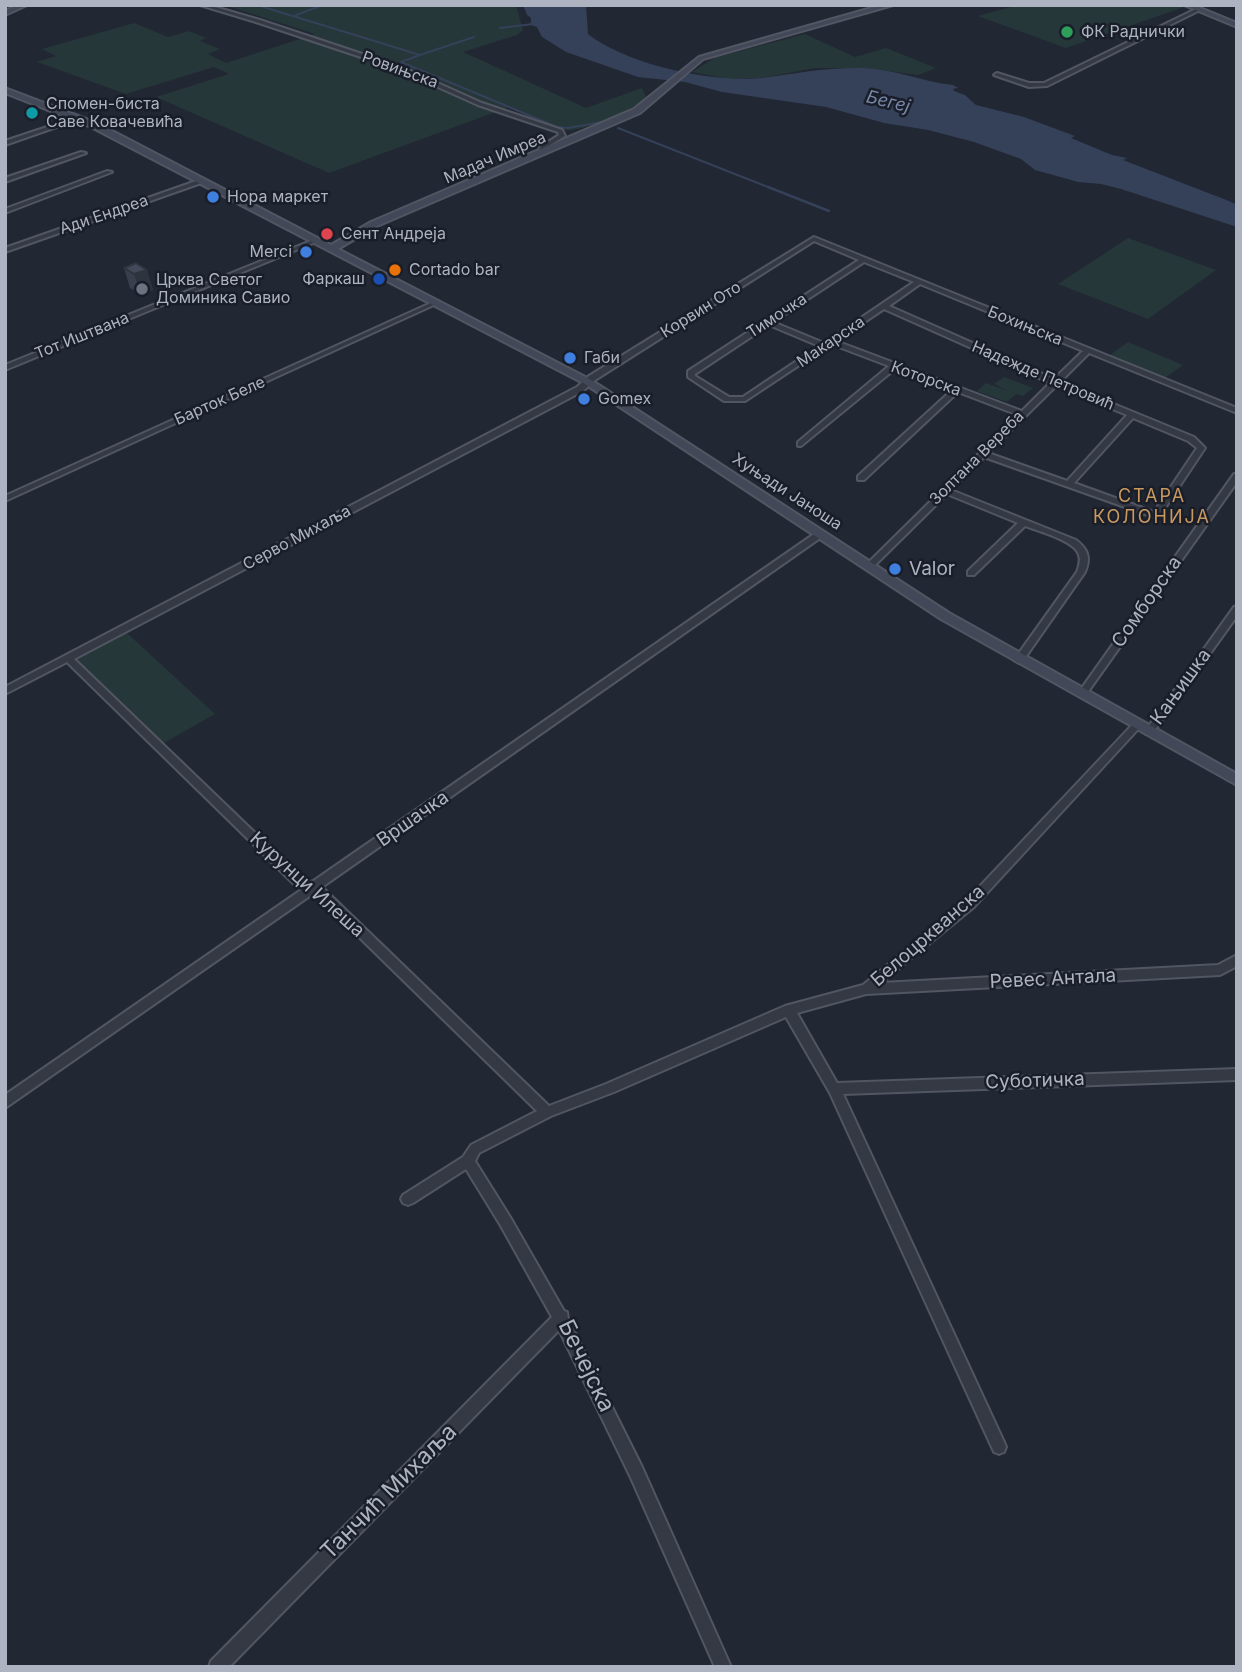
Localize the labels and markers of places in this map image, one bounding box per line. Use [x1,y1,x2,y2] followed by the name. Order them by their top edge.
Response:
[1081,22,1185,42] place label: ФК Раднички
[1059,24,1075,40] marker: ФК Раднички
[46,94,183,132] place label: Спомен-биста Саве Ковачевића
[24,105,40,121] marker: Спомен-биста Саве Ковачевића
[227,187,328,207] place label: Нора маркет
[205,189,221,205] marker: Нора маркет
[341,224,446,244] place label: Сент Андреја
[319,226,335,242] marker: Сент Андреја
[249,242,292,262] place label: Merci
[298,244,314,260] marker: Merci
[409,260,500,280] place label: Cortado bar
[387,262,403,278] marker: Cortado bar
[302,269,365,289] place label: Фаркаш
[156,270,290,308] place label: Црква Светог Доминика Савио
[371,271,387,287] marker: Фаркаш
[134,281,150,297] marker: Црква Светог Доминика Савио
[584,348,620,368] place label: Габи
[562,350,578,366] marker: Габи
[598,389,651,409] place label: Gomex
[576,391,592,407] marker: Gomex
[909,558,955,580] place label: Valor
[887,561,903,577] marker: Valor

